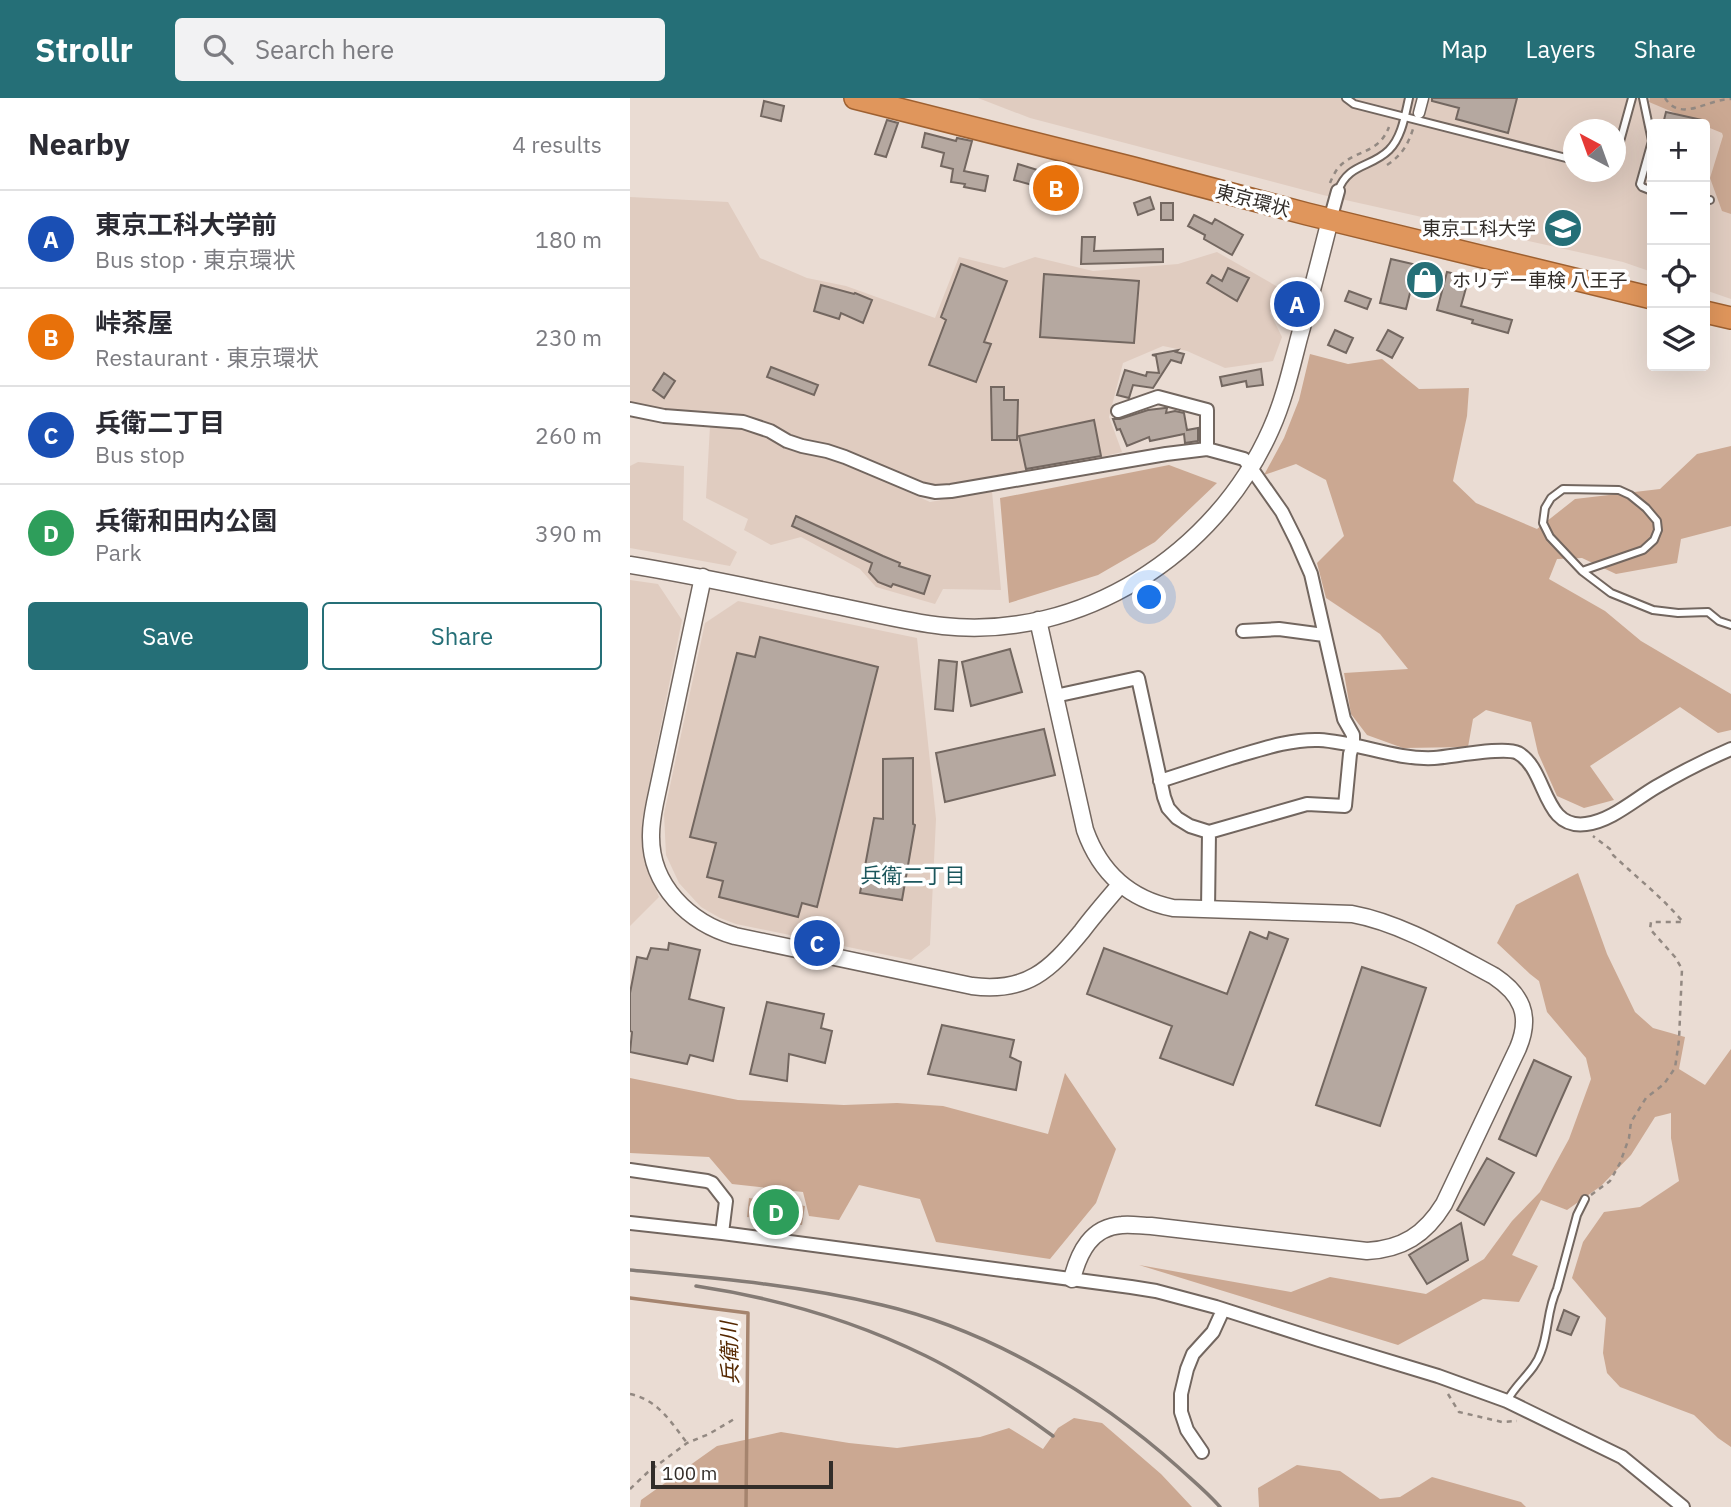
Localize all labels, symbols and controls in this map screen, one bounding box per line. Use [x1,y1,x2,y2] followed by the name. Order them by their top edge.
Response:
[175,18,665,81] search box
[35,28,133,71] text: Strollr
[199,30,237,68] icon: search
[255,32,394,66] text: Search here
[1441,33,1488,65] text: Map
[1526,33,1596,65] text: Layers
[1634,33,1696,65] text: Share
[1563,119,1626,182] north arrow
[1647,119,1710,371] map controls
[1647,119,1710,182] button: +
[28,124,130,163] text: Nearby
[512,129,602,159] text: 4 results
[1033,162,1079,214] pin: B
[1213,179,1293,221] street label: 東京環状
[1647,182,1710,245] button: −
[95,207,277,241] text: 東京工科大学前
[1542,207,1584,249] school or university icon: 東京工科大学
[1422,216,1536,240] place label: 東京工科大学
[43,224,59,254] text: A
[535,224,602,254] text: 180 m
[95,244,295,274] text: Bus stop · 東京環状
[1647,245,1710,308] button: locate
[1404,259,1446,301] shop icon: ホリデー車検 八王子
[1452,268,1628,292] place label: ホリデー車検 八王子
[1274,278,1320,330] pin: A
[95,305,173,339] text: 峠茶屋
[1647,308,1710,371] button: layers
[43,322,59,352] text: B
[535,322,602,352] text: 230 m
[95,342,319,372] text: Restaurant · 東京環状
[95,405,225,439] text: 兵衛二丁目
[44,420,58,450] text: C
[535,420,602,450] text: 260 m
[95,439,185,469] text: Bus stop
[95,503,277,537] text: 兵衛和田内公園
[43,518,59,548] text: D
[535,518,602,548] text: 390 m
[95,537,142,567] text: Park
[1132,580,1166,614] your location
[28,602,308,670] button: Save
[322,602,602,670] button: Share
[861,861,966,889] district label: 兵衛二丁目
[794,917,840,969] pin: C
[753,1186,799,1238] pin: D
[714,1319,744,1385] water label: 兵衛川
[651,1458,833,1490] scale bar
[662,1461,717,1485] text: 100 m

